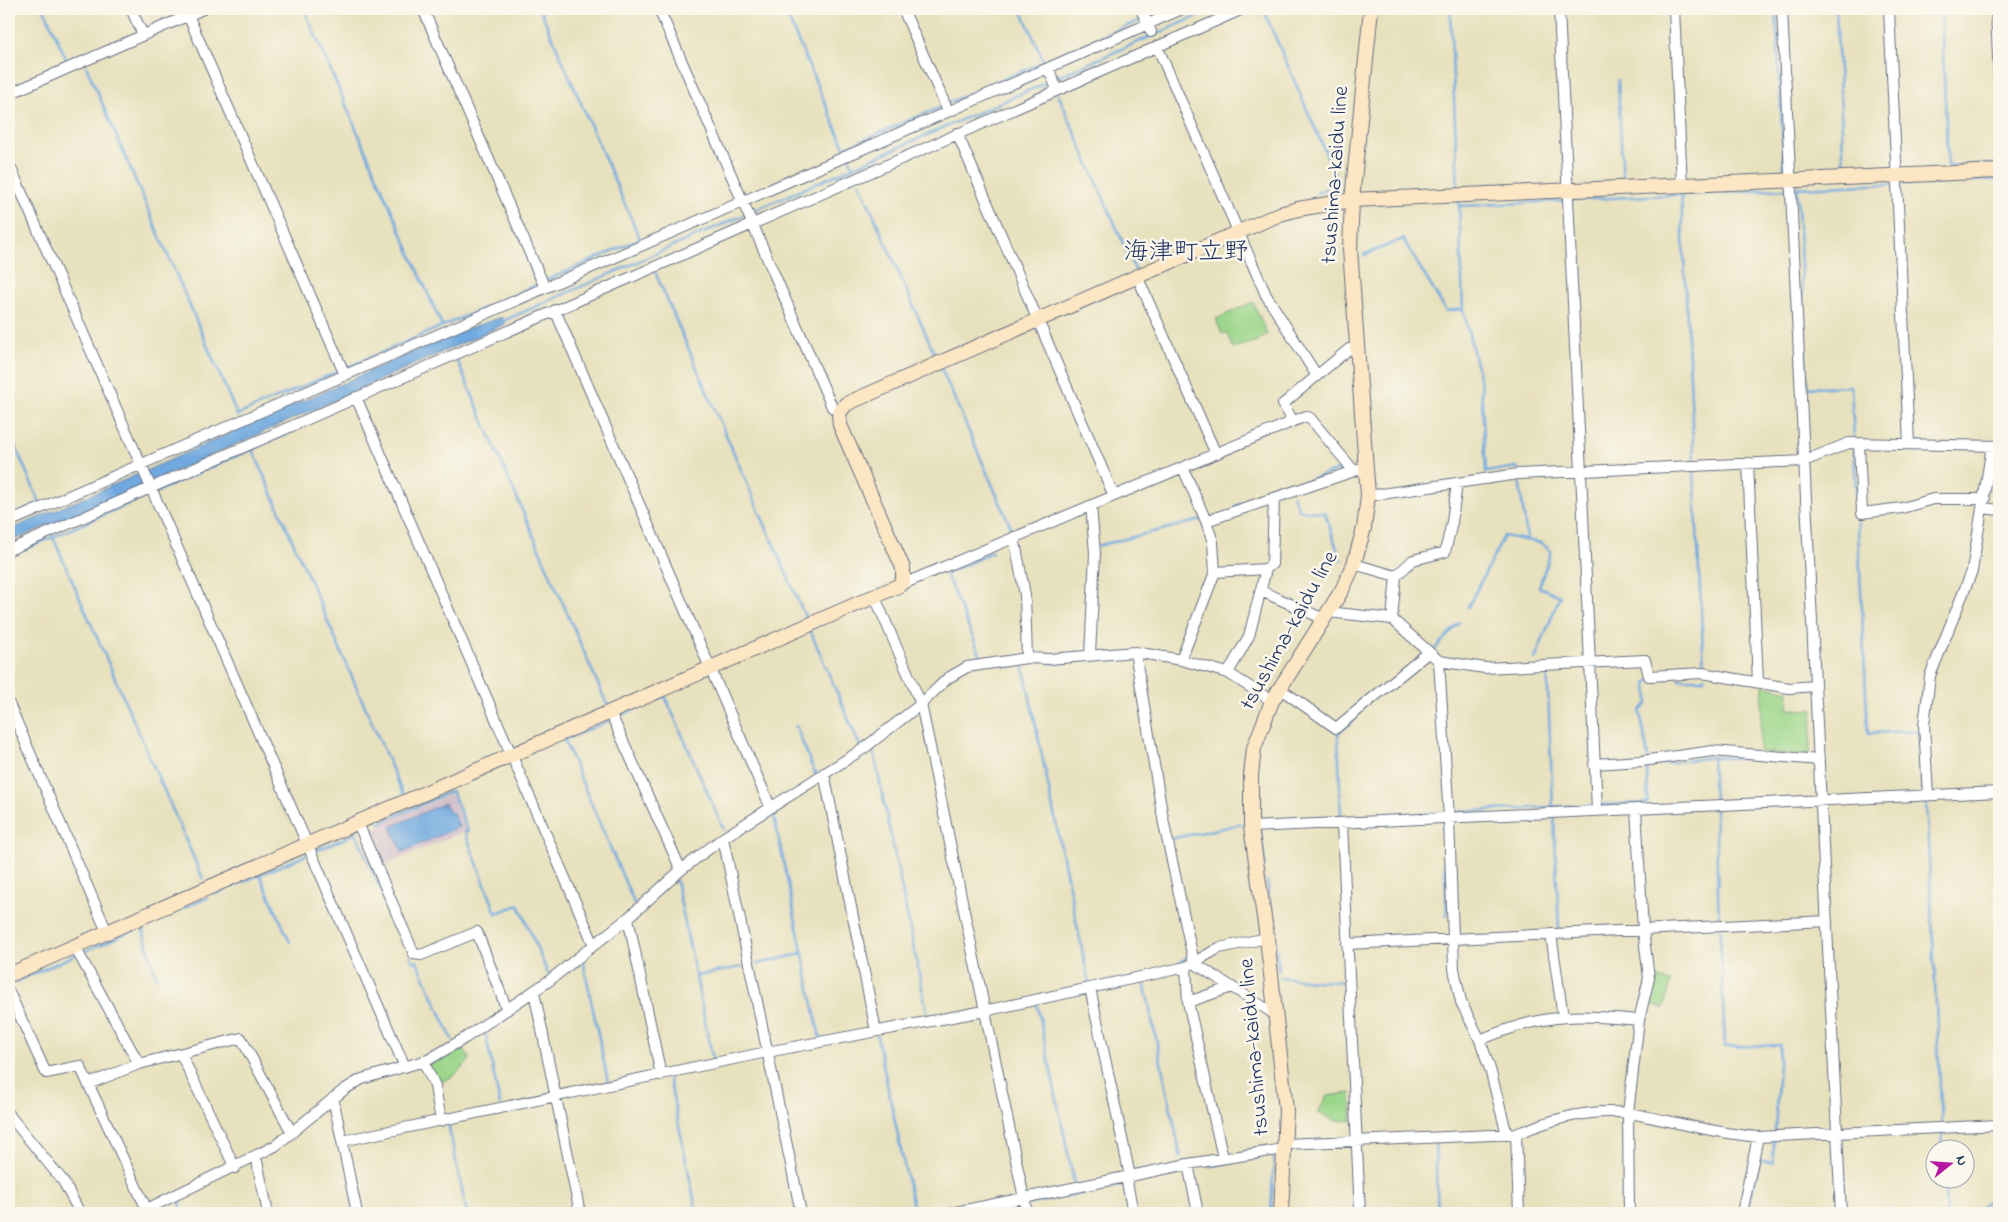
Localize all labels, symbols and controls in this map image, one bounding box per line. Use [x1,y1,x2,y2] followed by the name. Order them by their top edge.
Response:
[1314,85,1358,265] street label: tsushima-kaidu line
[1123,235,1249,271] district label: 海津町立野
[1233,545,1347,717] street label: tsushima-kaidu line
[1231,957,1279,1137] street label: tsushima-kaidu line
[1926,1140,1976,1190] north arrow
[1950,1153,1972,1168] text: N

